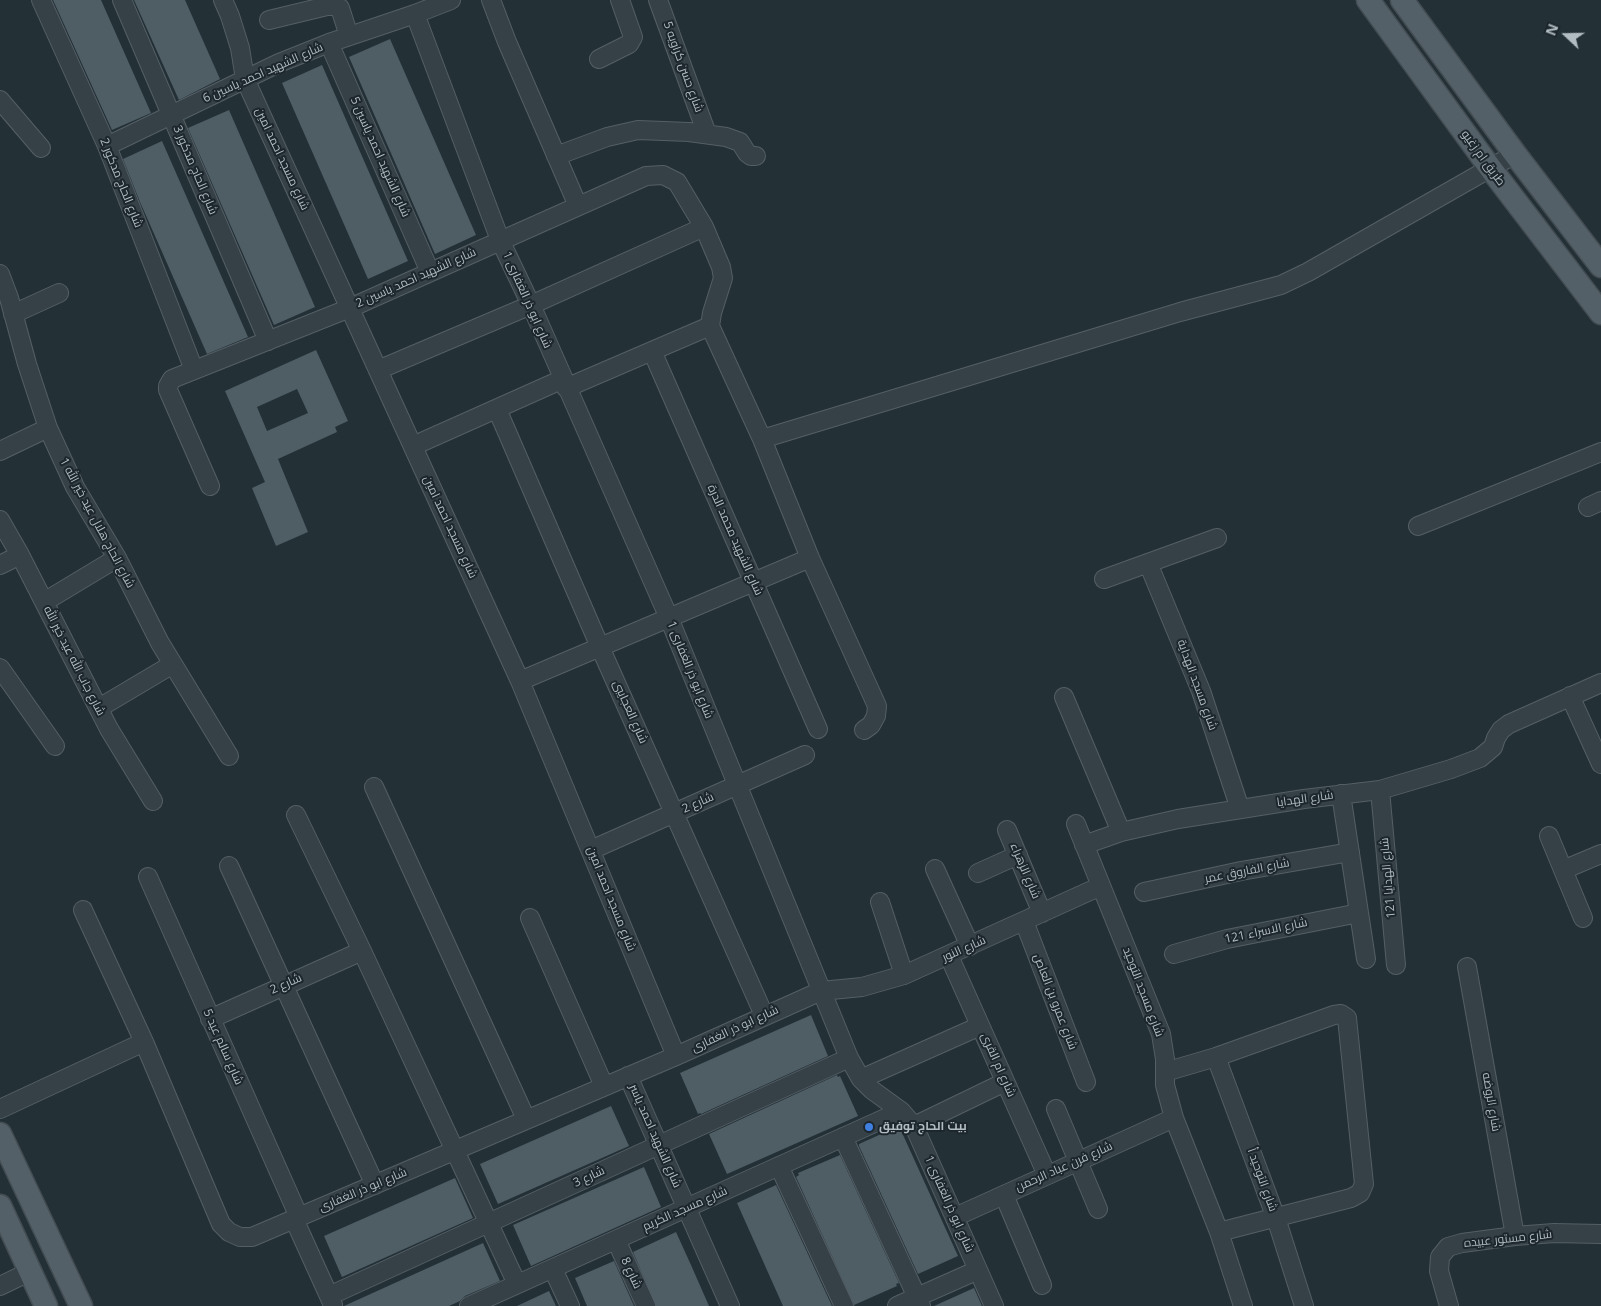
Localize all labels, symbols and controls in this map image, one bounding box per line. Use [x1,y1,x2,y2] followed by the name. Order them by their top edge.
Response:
[1541,10,1591,60] north arrow
[660,20,706,114] street label: شارع حسن كراويه 5
[1541,21,1562,38] text: N
[201,40,325,106] street label: شارع الشهيد احمد ياسين 6
[347,95,413,219] street label: شارع الشهيد احمد ياسين 5
[252,105,312,213] street label: شارع مسجد احمد امين
[170,123,220,217] street label: شارع الحاج مدكور 3
[1458,127,1508,189] street label: طريق ام زغيو
[96,136,146,230] street label: شارع الحاج مدكور 2
[354,245,478,311] street label: شارع الشهيد احمد ياسين 2
[499,249,555,351] street label: شارع ابو ذر الغفارى 1
[57,455,137,591] street label: شارع الحاج هلال عيد خير الله 1
[420,473,480,581] street label: شارع مسجد احمد امين
[704,482,766,598] street label: شارع الشهيد محمد الدرة
[40,604,108,718] street label: شارع جاب الله عيد خير الله
[664,619,716,721] street label: شارع ابو ذر الغفارى 1
[1174,638,1220,732] street label: شارع مسجد الهداية
[610,678,650,746] street label: شارع العجايبى
[1276,788,1334,810] street label: شارع الهدايا
[680,790,716,816] street label: شارع 2
[1377,837,1399,919] street label: شارع الهدايا 121
[1007,841,1043,901] street label: شارع الزهراء
[583,845,639,953] street label: شارع مسجد احمد امين
[1203,856,1291,886] street label: شارع الفاروق عمر
[1223,915,1309,947] street label: شارع الاسراء 121
[940,933,988,965] street label: شارع النور
[1119,945,1167,1039] street label: شارع مسجد التوحيد
[1030,952,1080,1052] street label: شارع عمرو بن العاص
[268,971,304,997] street label: شارع 2
[689,1003,781,1055] street label: شارع ابو ذر الغفارى
[200,1007,246,1087] street label: شارع سالم عيد 5
[977,1031,1019,1099] street label: شارع ام القرى
[1479,1071,1503,1133] street label: شارع الروضه
[626,1082,684,1190] street label: شارع الشهيد احمد ياسر
[879,1120,967,1134] place label: بيت الحاج توفيق
[863,1121,875,1133] marker: بيت الحاج توفيق
[1013,1139,1115,1195] street label: شارع فرن عباد الرحمن
[1244,1146,1280,1214] street label: شارع التوحيد أ
[921,1153,977,1255] street label: شارع ابو ذر الغفارى 1
[571,1163,607,1191] street label: شارع 3
[317,1165,409,1215] street label: شارع ابو ذر الغفارى
[640,1184,730,1234] street label: شارع مسجد الكريم
[1463,1227,1553,1251] street label: شارع مستور عبيده
[617,1255,645,1291] street label: شارع 8

